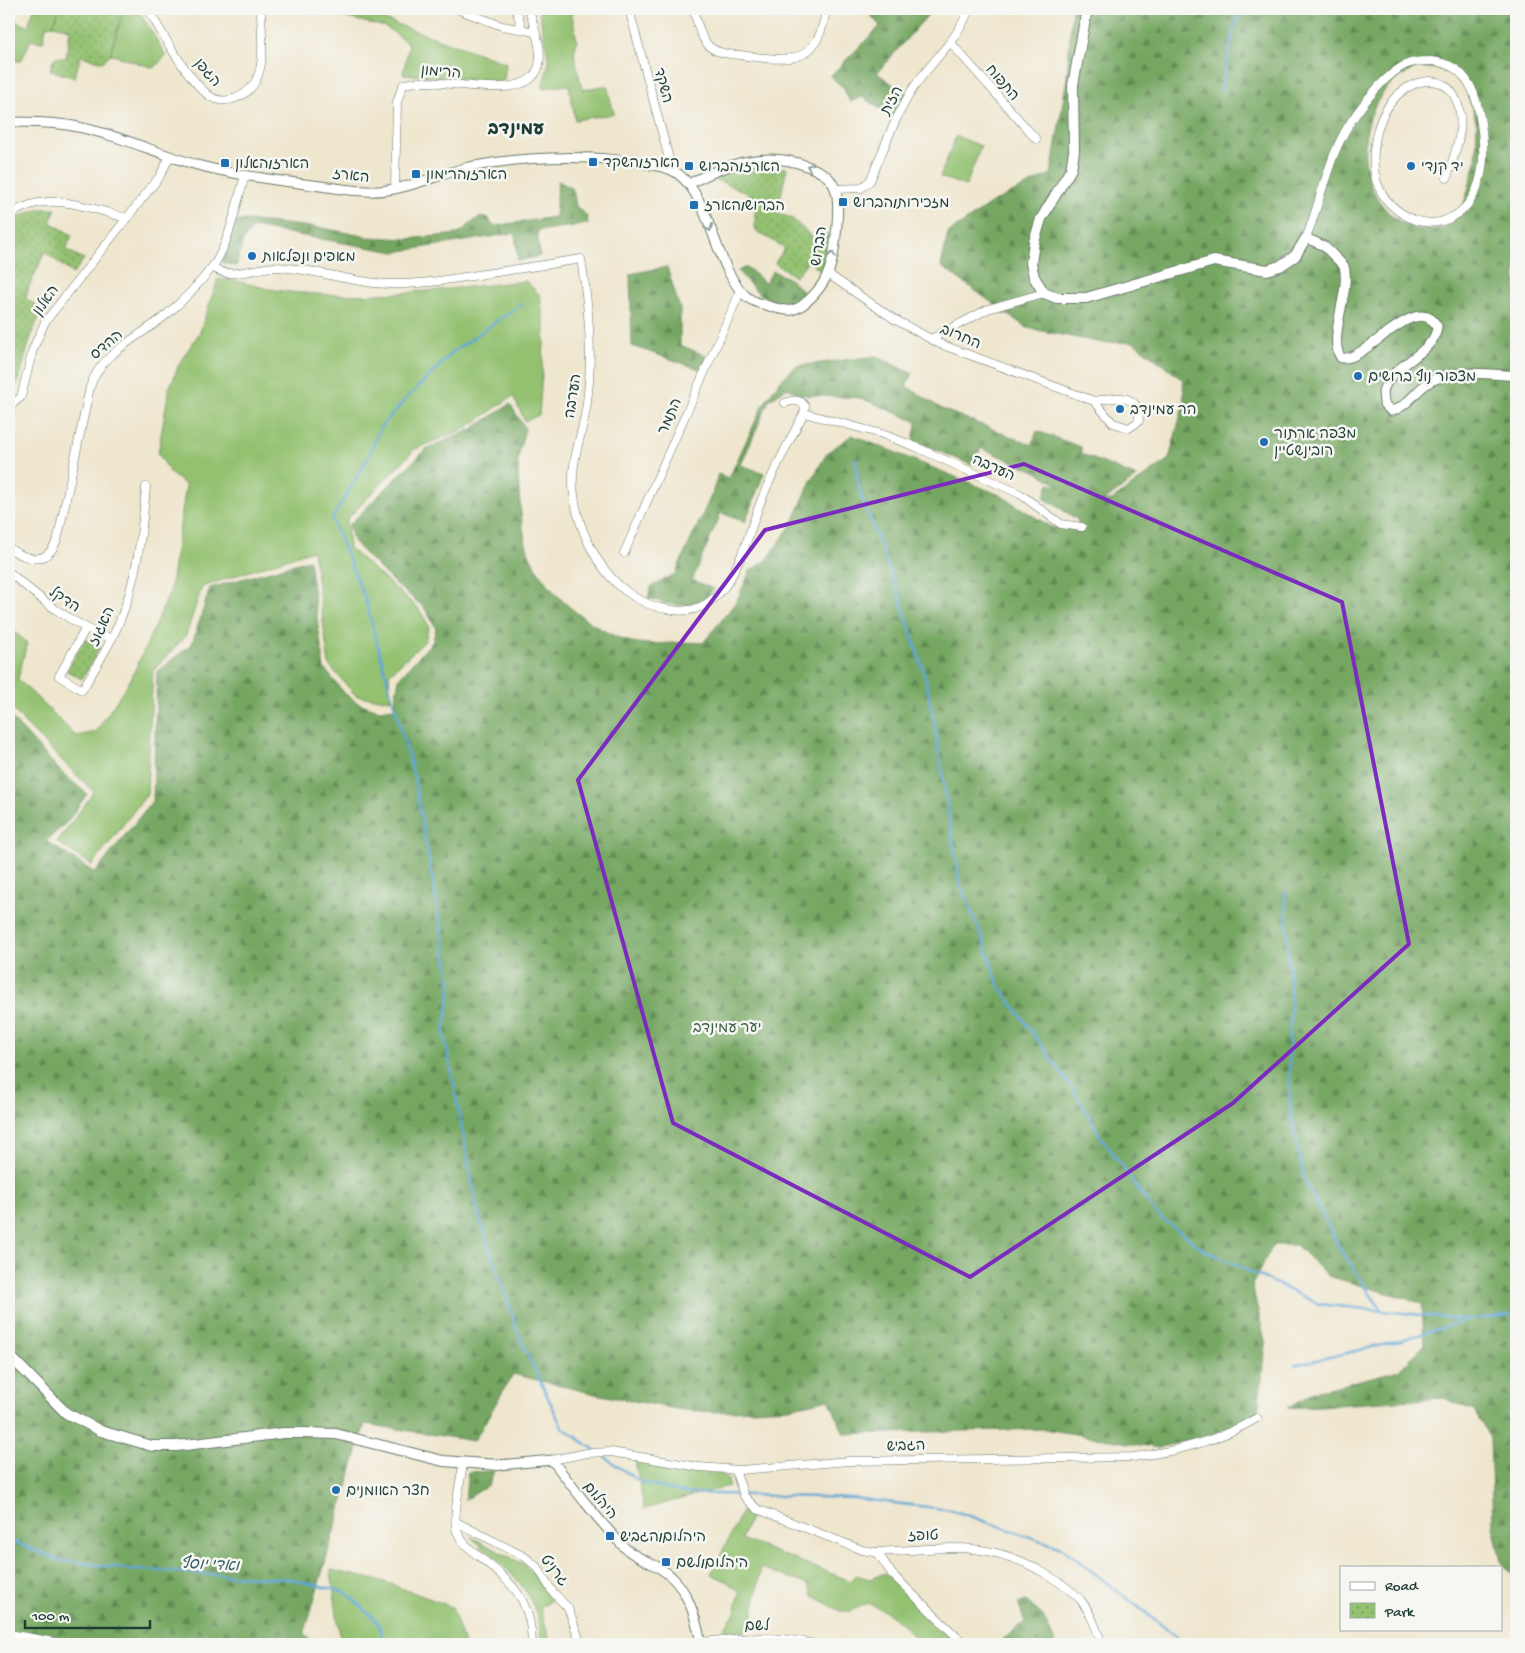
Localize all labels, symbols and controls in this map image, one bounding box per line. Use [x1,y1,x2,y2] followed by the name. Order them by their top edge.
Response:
[189,55,224,91] street label: הגפן
[981,61,1022,105] street label: התפוח
[420,62,462,84] street label: הרימון
[649,66,675,105] street label: השקד
[877,83,908,119] street label: הזית
[487,120,544,141] district label: עמינדב
[235,155,309,174] place label: הארז/האלון
[603,155,680,173] place label: הארז/השקד
[587,156,599,168] marker: הארז/השקד
[219,157,231,169] marker: הארז/האלון
[699,159,780,177] place label: הארז/הברוש
[1421,159,1464,177] place label: יד קנדי
[683,160,695,172] marker: הארז/הברוש
[1405,160,1417,172] marker: יד קנדי
[806,163,815,173] one-way arrow
[331,166,370,188] street label: הארז
[426,167,507,185] place label: הארז/הרימון
[410,168,422,180] marker: הארז/הרימון
[853,195,949,213] place label: מזכירות/הברוש
[837,196,849,208] marker: מזכירות/הברוש
[704,198,785,216] place label: הברוש/הארז
[688,199,700,211] marker: הברוש/הארז
[703,223,714,232] one-way arrow
[808,225,832,268] street label: הברוש
[261,248,356,267] place label: מאפים ונפלאות
[246,250,258,262] marker: מאפים ונפלאות
[826,251,837,259] one-way arrow
[29,282,64,320] street label: האלון
[937,321,983,354] street label: החרוב
[87,326,127,365] street label: ההדס
[1368,368,1476,387] place label: מצפור נוף ברושים
[1352,370,1364,382] marker: מצפור נוף ברושים
[562,373,586,420] street label: הערבה
[655,396,687,438] street label: התמר
[1130,402,1197,420] place label: הר עמינדב
[1114,403,1126,415] marker: הר עמינדב
[1274,426,1356,461] place label: מצפה ארתור רובינשטיין
[1258,436,1270,448] marker: מצפה ארתור רובינשטיין
[969,451,1017,486] street label: הערבה
[45,583,83,618] street label: הדקל
[86,604,120,650] street label: האגוז
[693,1020,761,1038] park label: יער עמינדב
[886,1437,926,1457] street label: הגביש
[579,1478,621,1524] street label: היהלום
[346,1483,430,1501] place label: חצר האומנים
[330,1484,342,1496] marker: חצר האומנים
[907,1527,939,1547] street label: טופז
[620,1528,706,1547] place label: היהלום/הגביש
[604,1530,616,1542] marker: היהלום/הגביש
[536,1552,571,1591] street label: גרניט
[180,1553,241,1578] water label: ואדי יוסף
[676,1554,748,1573] place label: היהלום/לשם
[660,1556,672,1568] marker: היהלום/לשם
[1340,1566,1502,1630] legend
[1385,1578,1419,1596] text: Road
[25,1598,150,1630] scale bar
[1384,1604,1415,1622] text: Park
[31,1608,70,1626] text: 100 m
[744,1617,771,1636] street label: לשם

